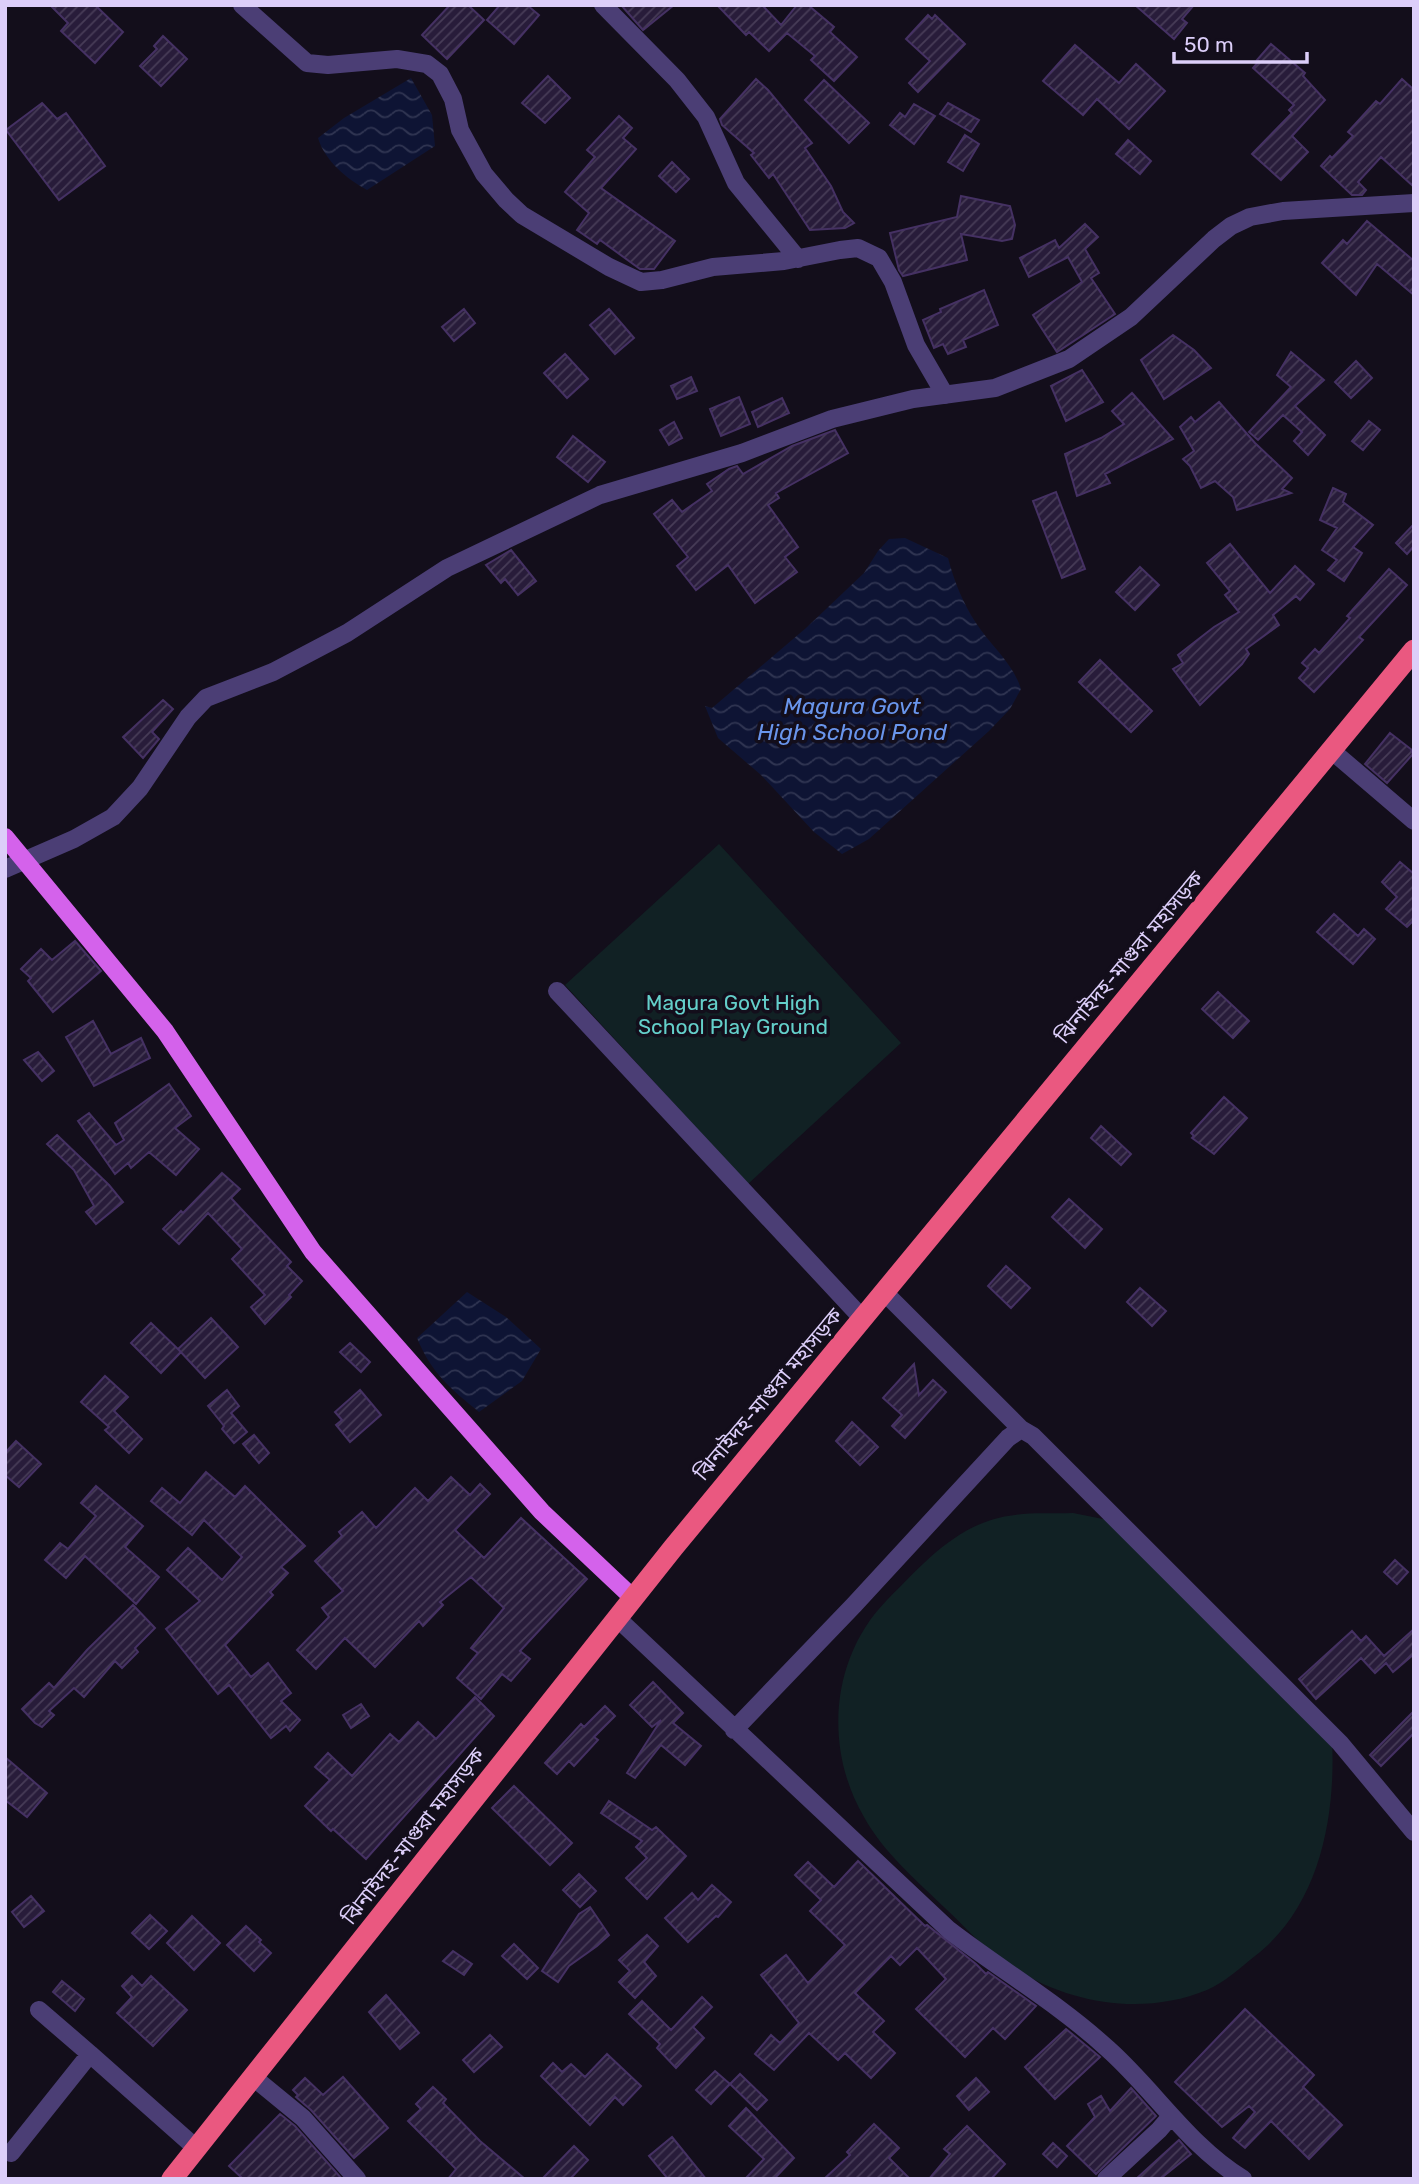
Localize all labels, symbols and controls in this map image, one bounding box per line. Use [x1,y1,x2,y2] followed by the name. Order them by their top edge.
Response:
[1174,21,1307,65] scale bar
[1184,32,1234,57] text: 50 m
[757,692,947,746] water label: Magura Govt High School Pond
[1049,865,1209,1049] street label: ঝিনাইদহ-মাগুরা মহাসড়ক
[638,990,828,1039] park label: Magura Govt High School Play Ground
[688,1302,848,1486] street label: ঝিনাইদহ-মাগুরা মহাসড়ক
[336,1742,490,1930] street label: ঝিনাইদহ-মাগুরা মহাসড়ক

